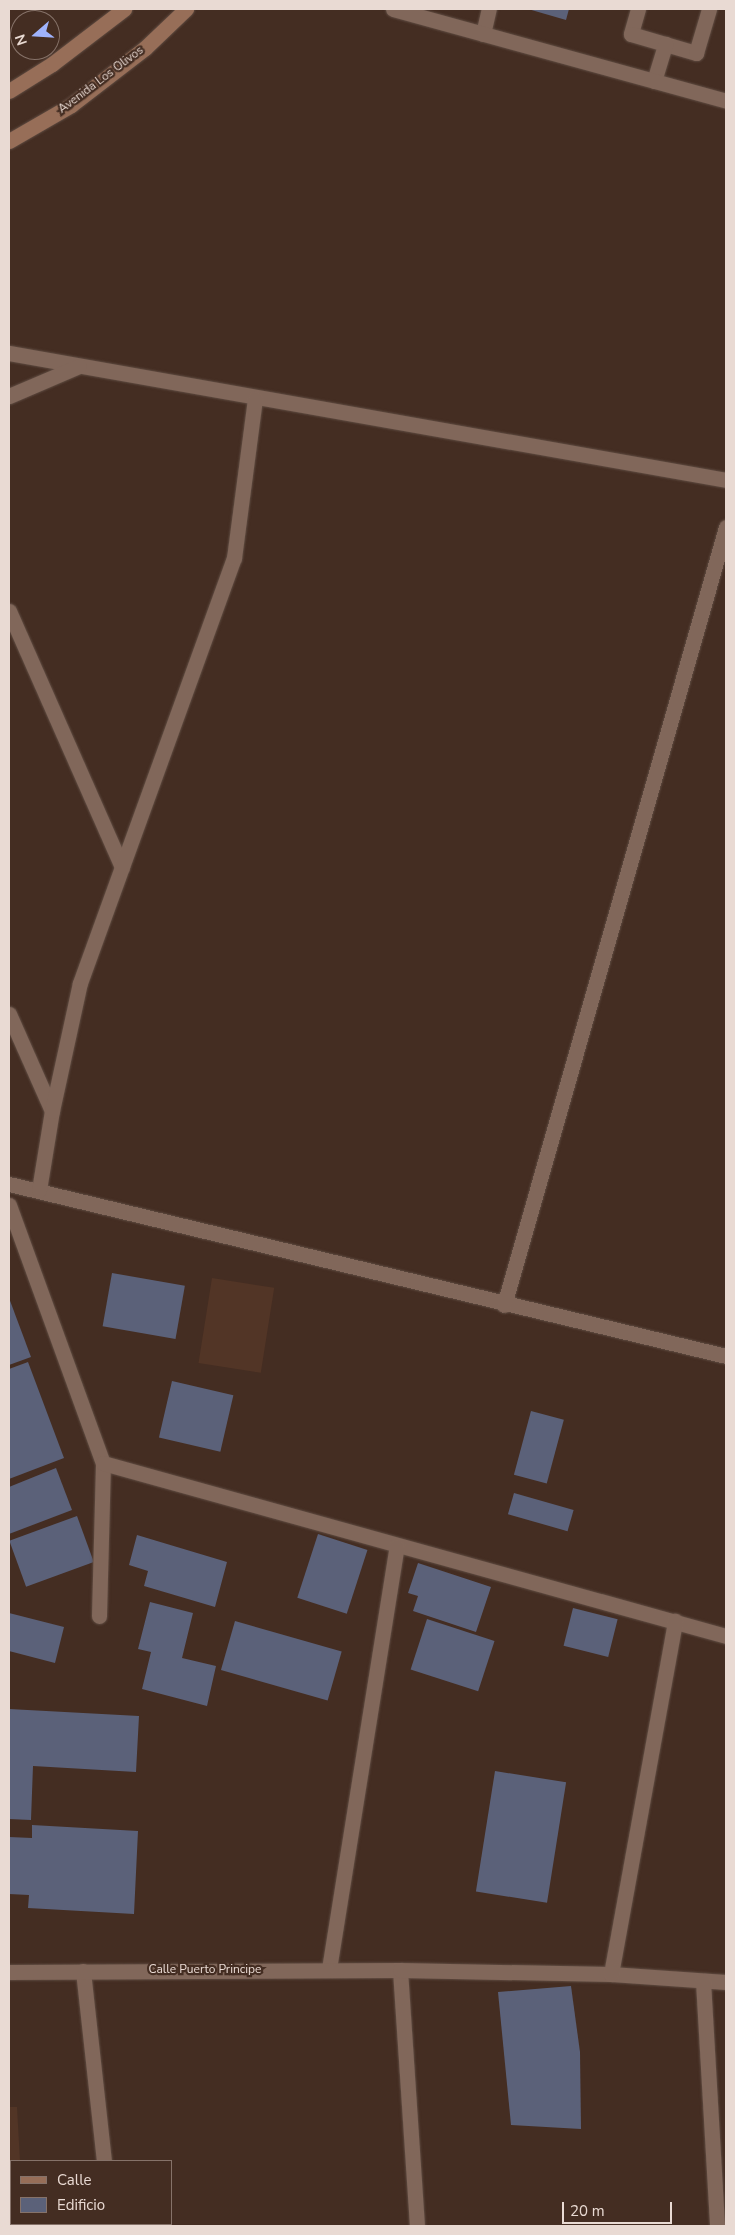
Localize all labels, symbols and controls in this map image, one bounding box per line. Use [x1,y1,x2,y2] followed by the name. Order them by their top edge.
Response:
[10,10,60,60] north arrow
[11,32,32,48] text: N
[56,43,146,117] street label: Avenida Los Olivos
[149,1963,261,1977] street label: Calle Puerto Principe
[10,2160,172,2225] legend
[57,2170,92,2190] text: Calle
[565,2192,675,2224] scale bar
[57,2195,105,2215] text: Edificio
[570,2201,605,2221] text: 20 m

